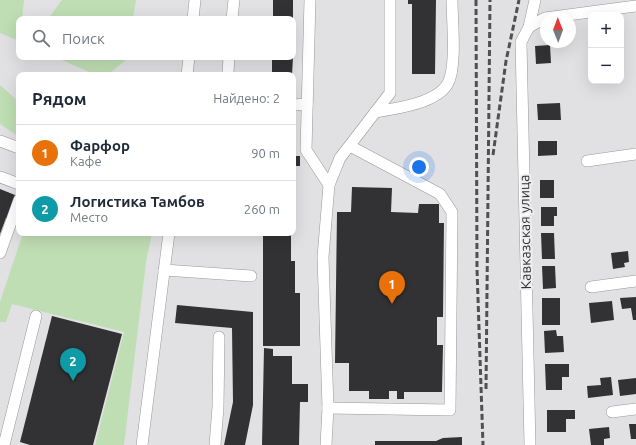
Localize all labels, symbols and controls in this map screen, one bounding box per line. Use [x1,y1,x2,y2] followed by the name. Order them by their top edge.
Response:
[540,12,576,48] north arrow
[588,12,624,84] map controls
[588,12,624,48] button: +
[16,16,296,60] search box
[30,27,52,49] icon: search
[62,30,105,47] text: Поиск
[588,48,624,84] button: −
[32,89,87,108] text: Рядом
[213,91,280,105] text: Найдено: 2
[70,137,130,154] text: Фарфор
[41,146,49,160] text: 1
[251,146,280,160] text: 90 m
[70,154,102,168] text: Кафе
[409,157,429,177] your location
[516,175,534,289] street label: Кавказская улица
[70,193,205,210] text: Логистика Тамбов
[41,202,49,216] text: 2
[244,202,280,216] text: 260 m
[70,210,108,224] text: Место
[379,271,405,304] pin: 1
[60,348,86,381] pin: 2

